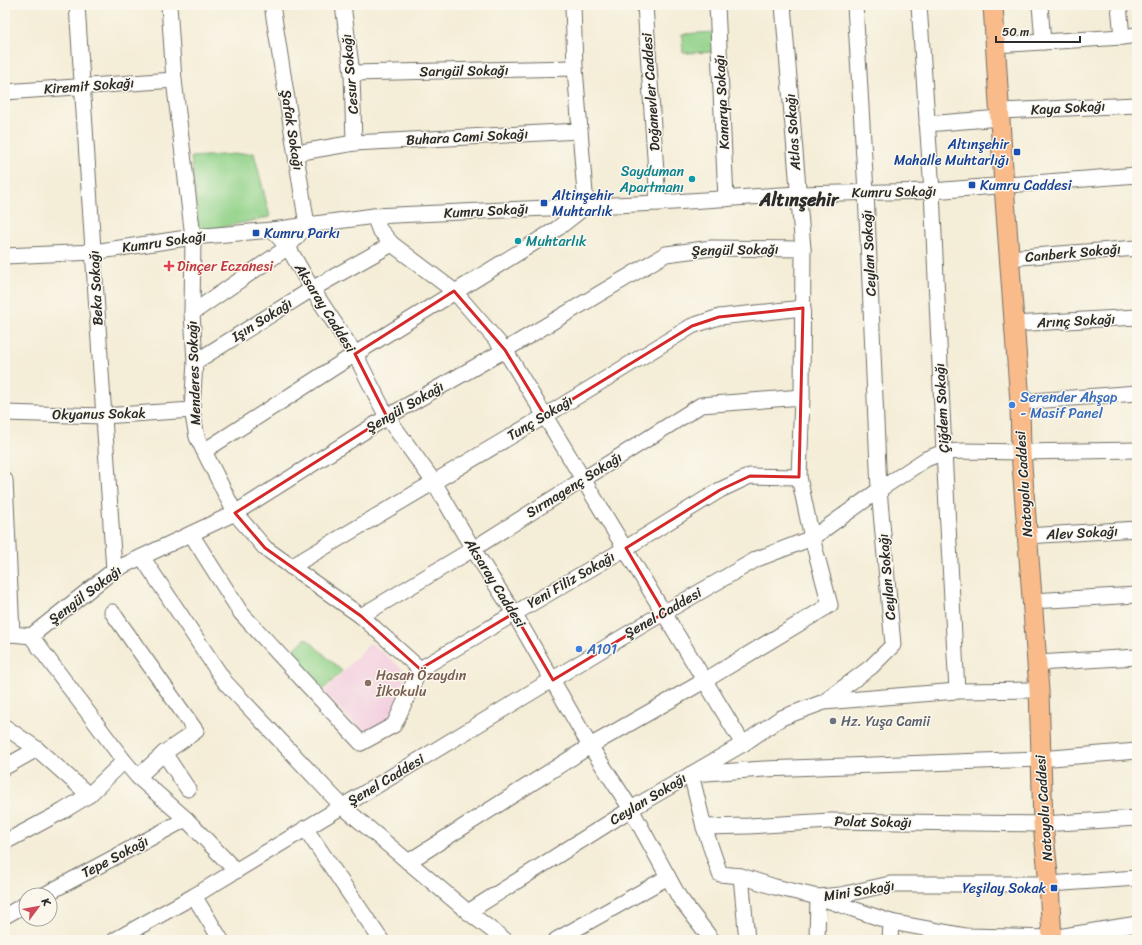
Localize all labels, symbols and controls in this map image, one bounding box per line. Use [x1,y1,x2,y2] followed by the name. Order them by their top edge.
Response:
[996,18,1080,44] scale bar
[1002,21,1029,43] text: 50 m
[634,31,668,152] street label: Doğanevler Caddesi
[334,33,366,115] street label: Cesur Sokağı
[707,54,737,150] street label: Kanarya Sokağı
[419,58,509,84] street label: Sarıgül Sokağı
[43,70,135,102] street label: Kiremit Sokağı
[273,88,311,172] street label: Şafak Sokağı
[778,93,808,172] street label: Atlas Sokağı
[1030,94,1106,122] street label: Kaya Sokağı
[405,121,529,153] street label: Buhara Cami Sokağı
[894,132,1010,173] place label: Altınşehir Mahalle Muhtarlığı
[1012,147,1022,157] marker: Altınşehir Mahalle Muhtarlığı
[619,159,684,200] place label: Sayduman Apartmanı
[980,173,1073,198] place label: Kumru Caddesi
[687,174,697,184] marker: Sayduman Apartmanı
[851,179,937,205] street label: Kumru Sokağı
[967,180,977,190] marker: Kumru Caddesi
[551,183,615,224] place label: Altinşehir Muhtarlık
[759,184,840,216] district label: Altınşehir
[443,196,529,226] street label: Kumru Sokağı
[539,198,549,208] marker: Altinşehir Muhtarlık
[854,209,884,297] street label: Ceylan Sokağı
[264,221,340,246] place label: Kumru Parkı
[120,224,208,260] street label: Kumru Sokağı
[251,228,261,238] marker: Kumru Parkı
[526,229,587,254] place label: Muhtarlık
[513,236,523,246] marker: Muhtarlık
[1024,236,1122,270] street label: Canberk Sokağı
[691,237,779,263] street label: Şengül Sokağı
[82,250,110,326] street label: Beka Sokağı
[177,254,274,279] place label: Dinçer Eczanesi
[287,257,363,359] street label: Aksaray Caddesi
[164,261,174,271] marker: Dinçer Eczanesi
[226,291,298,349] street label: Işın Sokağı
[1035,306,1116,336] street label: Arınç Sokağı
[180,320,208,426] street label: Menderes Sokağı
[927,362,957,453] street label: Çiğdem Sokağı
[361,374,449,440] street label: Şengül Sokağı
[1020,385,1118,426] place label: Serender Ahşap - Masif Panel
[502,388,578,448] street label: Tunç Sokağı
[1007,400,1017,410] marker: Serender Ahşap - Masif Panel
[52,401,146,427] street label: Okyanus Sokak
[1008,429,1040,538] street label: Natoyolu Caddesi
[521,445,627,525] street label: Sırmagenç Sokağı
[1044,519,1119,547] street label: Alev Sokağı
[457,532,533,634] street label: Aksaray Caddesi
[871,533,903,621] street label: Ceylan Sokağı
[522,545,620,615] street label: Yeni Filiz Sokağı
[43,559,127,631] street label: Şengül Sokağı
[619,580,708,645] street label: Şenel Caddesi
[586,637,617,662] place label: A101
[574,644,584,654] marker: A101
[375,663,467,704] place label: Hasan Özaydın İlkokulu
[363,678,373,688] marker: Hasan Özaydın İlkokulu
[841,709,931,734] place label: Hz. Yuşa Camii
[828,716,838,726] marker: Hz. Yuşa Camii
[343,746,430,813] street label: Şenel Caddesi
[1028,753,1060,862] street label: Natoyolu Caddesi
[604,766,692,832] street label: Ceylan Sokağı
[834,809,912,835] street label: Polat Sokağı
[77,829,153,885] street label: Tepe Sokağı
[822,873,896,909] street label: Mini Sokağı
[963,876,1047,901] place label: Yeşilay Sokak
[1049,883,1059,893] marker: Yeşilay Sokak
[18,887,58,927] north arrow
[36,893,57,911] text: K

